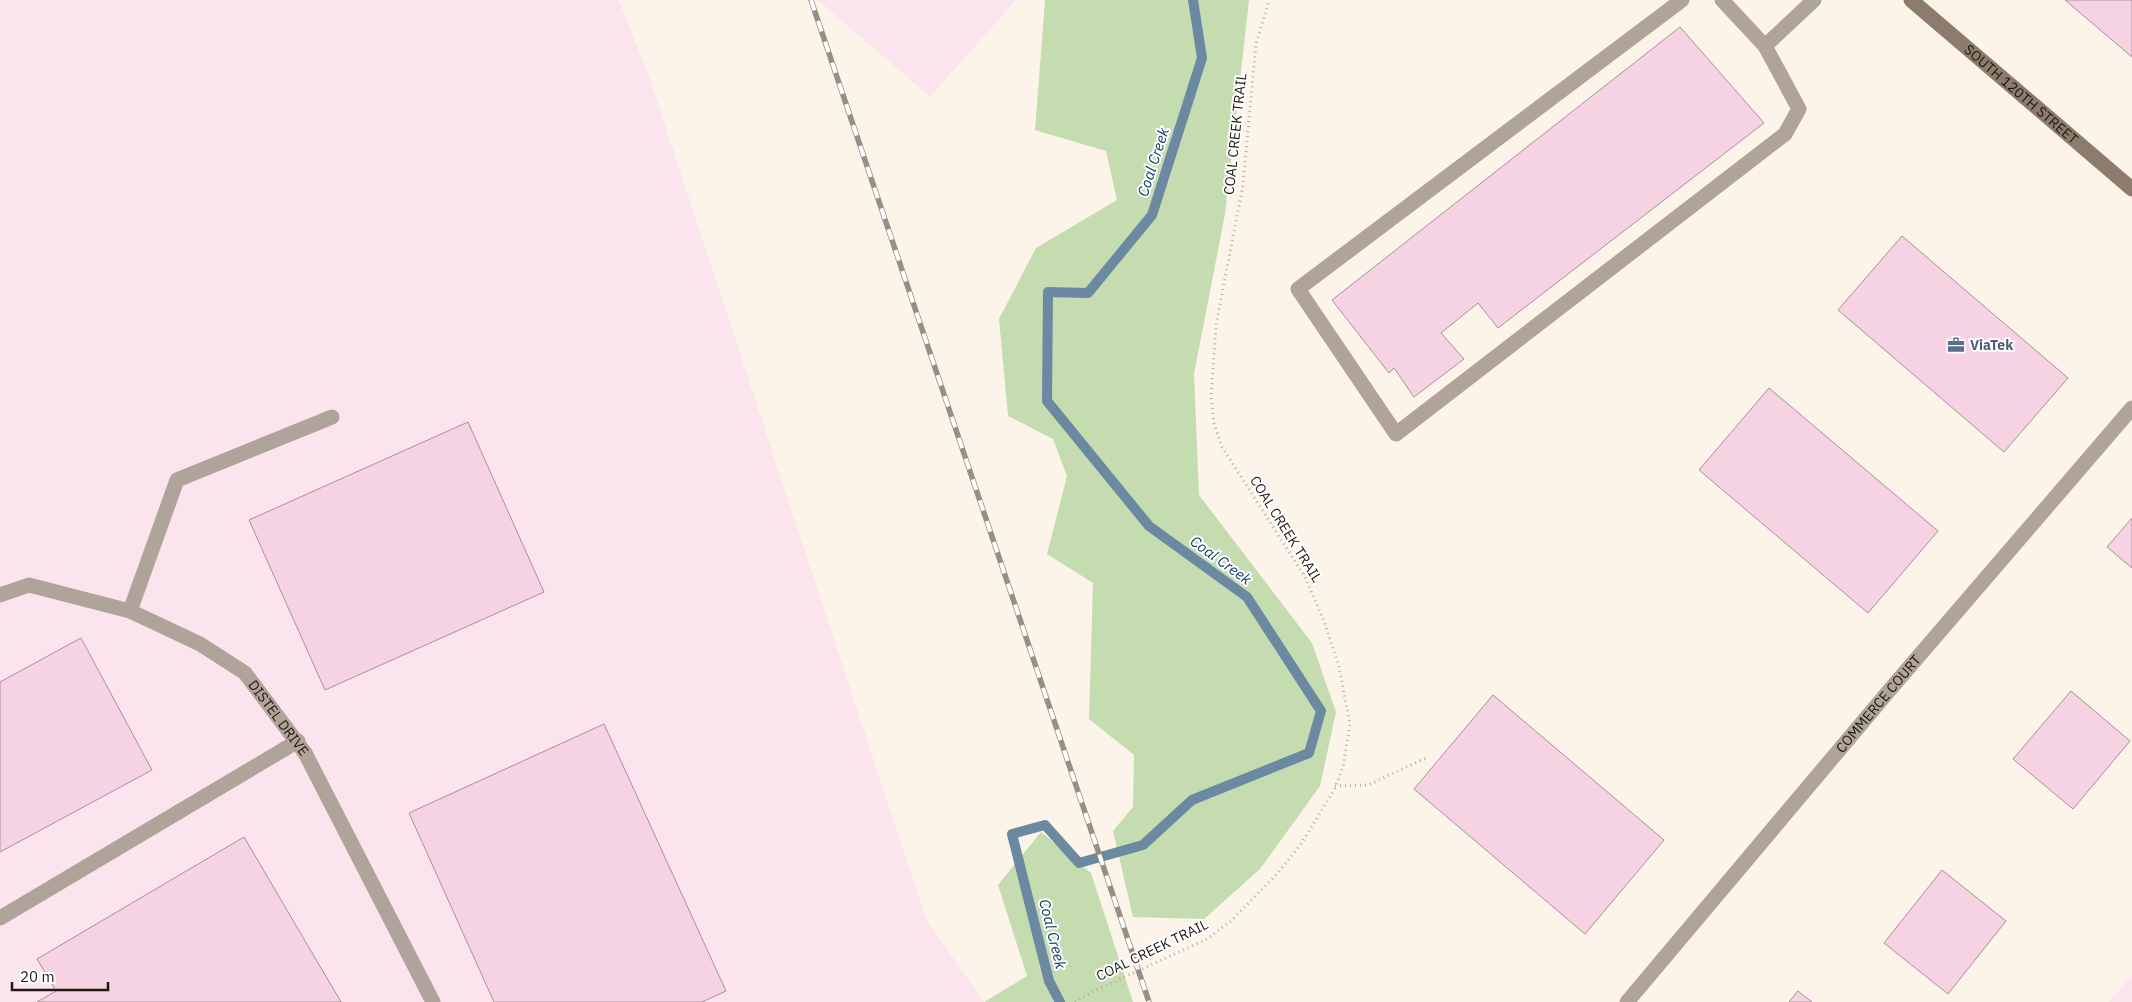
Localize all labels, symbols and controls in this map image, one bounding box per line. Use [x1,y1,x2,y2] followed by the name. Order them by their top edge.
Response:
[1960,40,2082,148] street label: SOUTH 120TH STREET
[1220,72,1250,196] street label: COAL CREEK TRAIL
[1133,125,1173,199] water label: Coal Creek
[1946,335,1966,355] office icon: ViaTek
[1970,336,2014,354] place label: ViaTek
[1246,472,1326,586] street label: COAL CREEK TRAIL
[1187,531,1255,589] water label: Coal Creek
[1832,651,1925,756] street label: COMMERCE COURT
[244,676,313,759] street label: DISTEL DRIVE
[1035,897,1071,971] water label: Coal Creek
[1093,915,1211,985] street label: COAL CREEK TRAIL
[12,960,109,992] scale bar
[20,967,55,986] text: 20 m

